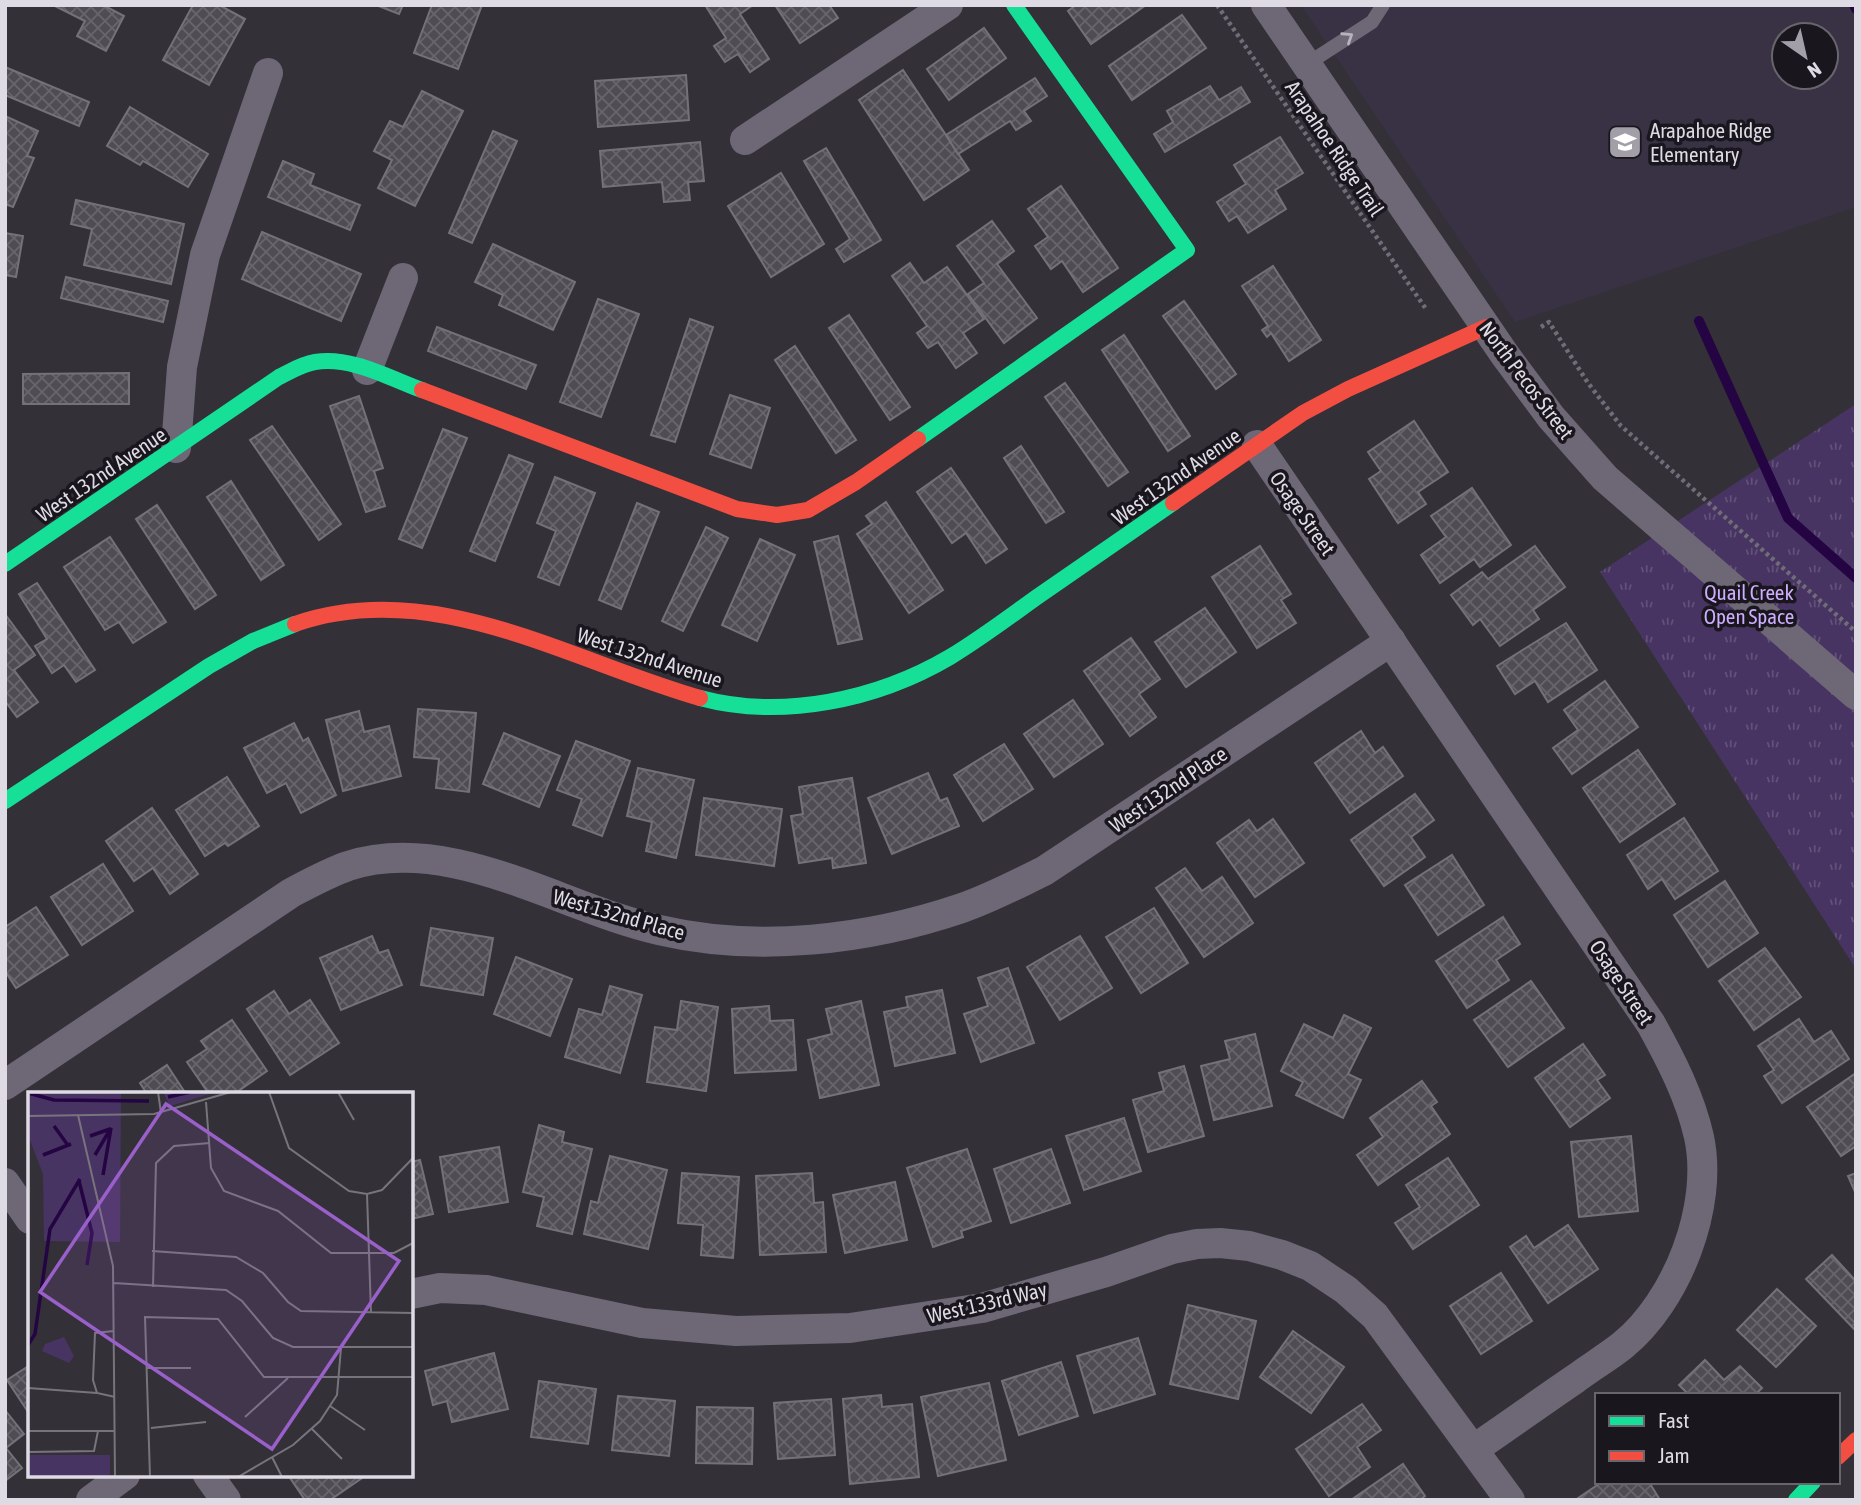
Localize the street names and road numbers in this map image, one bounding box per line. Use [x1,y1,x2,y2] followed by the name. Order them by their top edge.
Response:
[1281,76,1389,221] street label: Arapahoe Ridge Trail
[1475,317,1579,443] street label: North Pecos Street
[32,422,170,526] street label: West 132nd Avenue
[1107,423,1245,529] street label: West 132nd Avenue
[1265,467,1341,559] street label: Osage Street
[574,622,726,692] street label: West 132nd Avenue
[1105,741,1231,837] street label: West 132nd Place
[550,884,688,944] street label: West 132nd Place
[1585,935,1659,1029] street label: Osage Street
[925,1276,1050,1327] street label: West 133rd Way

